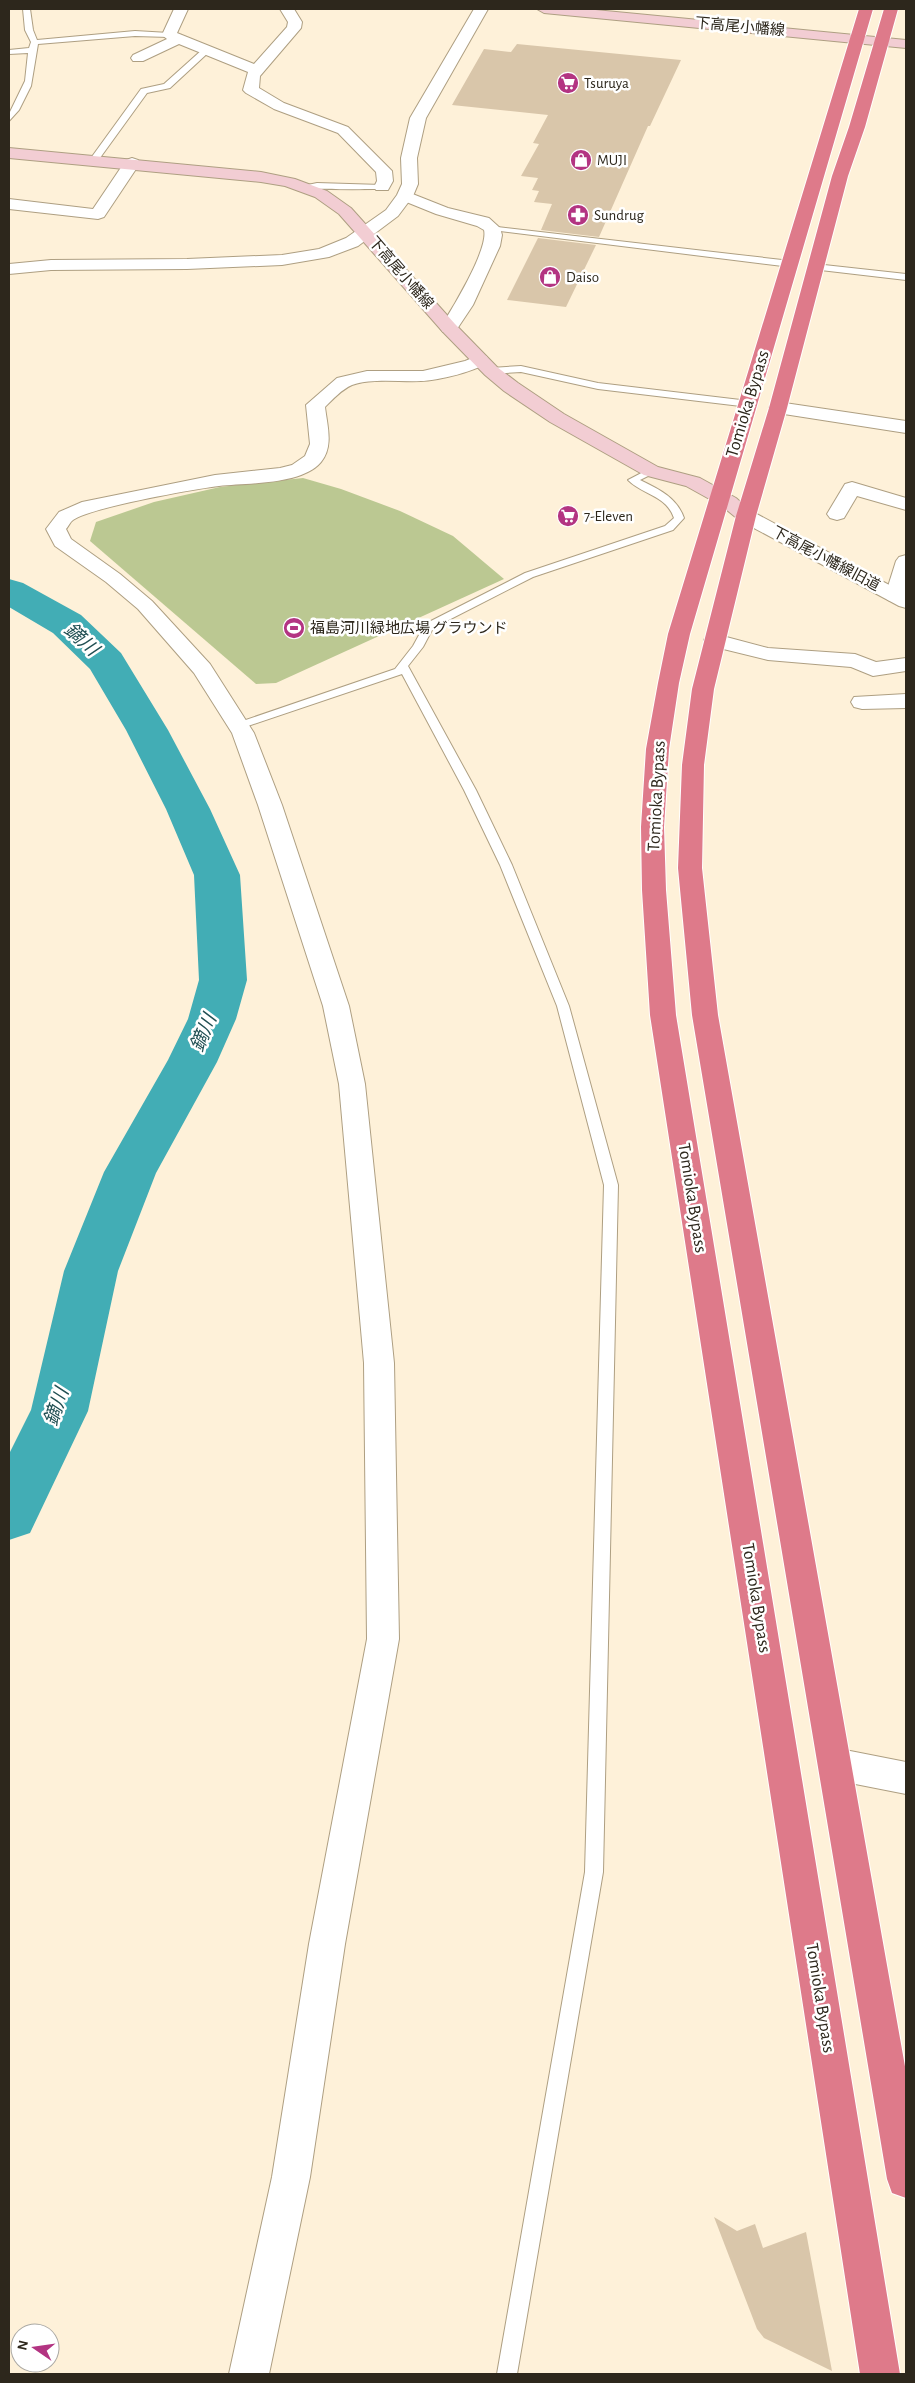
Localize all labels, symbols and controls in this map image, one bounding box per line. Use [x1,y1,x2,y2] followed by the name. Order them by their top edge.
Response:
[695,15,786,38] street label: 下高尾小幡線
[556,71,580,95] supermarket icon: Tsuruya
[584,76,629,91] place label: Tsuruya
[569,148,593,172] shop icon: MUJI
[597,153,627,168] place label: MUJI
[566,203,590,227] pharmacy icon: Sundrug
[594,208,645,223] place label: Sundrug
[366,233,437,312] street label: 下高尾小幡線
[538,265,562,289] shop icon: Daiso
[566,270,599,285] place label: Daiso
[723,348,773,460] street label: Tomioka Bypass
[556,504,580,528] supermarket icon: 7-Eleven
[584,509,633,524] place label: 7-Eleven
[769,523,883,594] street label: 下高尾小幡線旧道
[282,616,306,640] sports icon: 福島河川緑地広場 グラウンド
[61,619,104,661] water label: 鏑川
[310,620,507,636] place label: 福島河川緑地広場 グラウンド
[645,740,669,852] street label: Tomioka Bypass
[187,1010,221,1054] water label: 鏑川
[674,1142,710,1254] street label: Tomioka Bypass
[41,1384,73,1428] water label: 鏑川
[738,1542,774,1654] street label: Tomioka Bypass
[802,1942,838,2054] street label: Tomioka Bypass
[10,2323,60,2373] north arrow
[15,2339,31,2352] text: N

